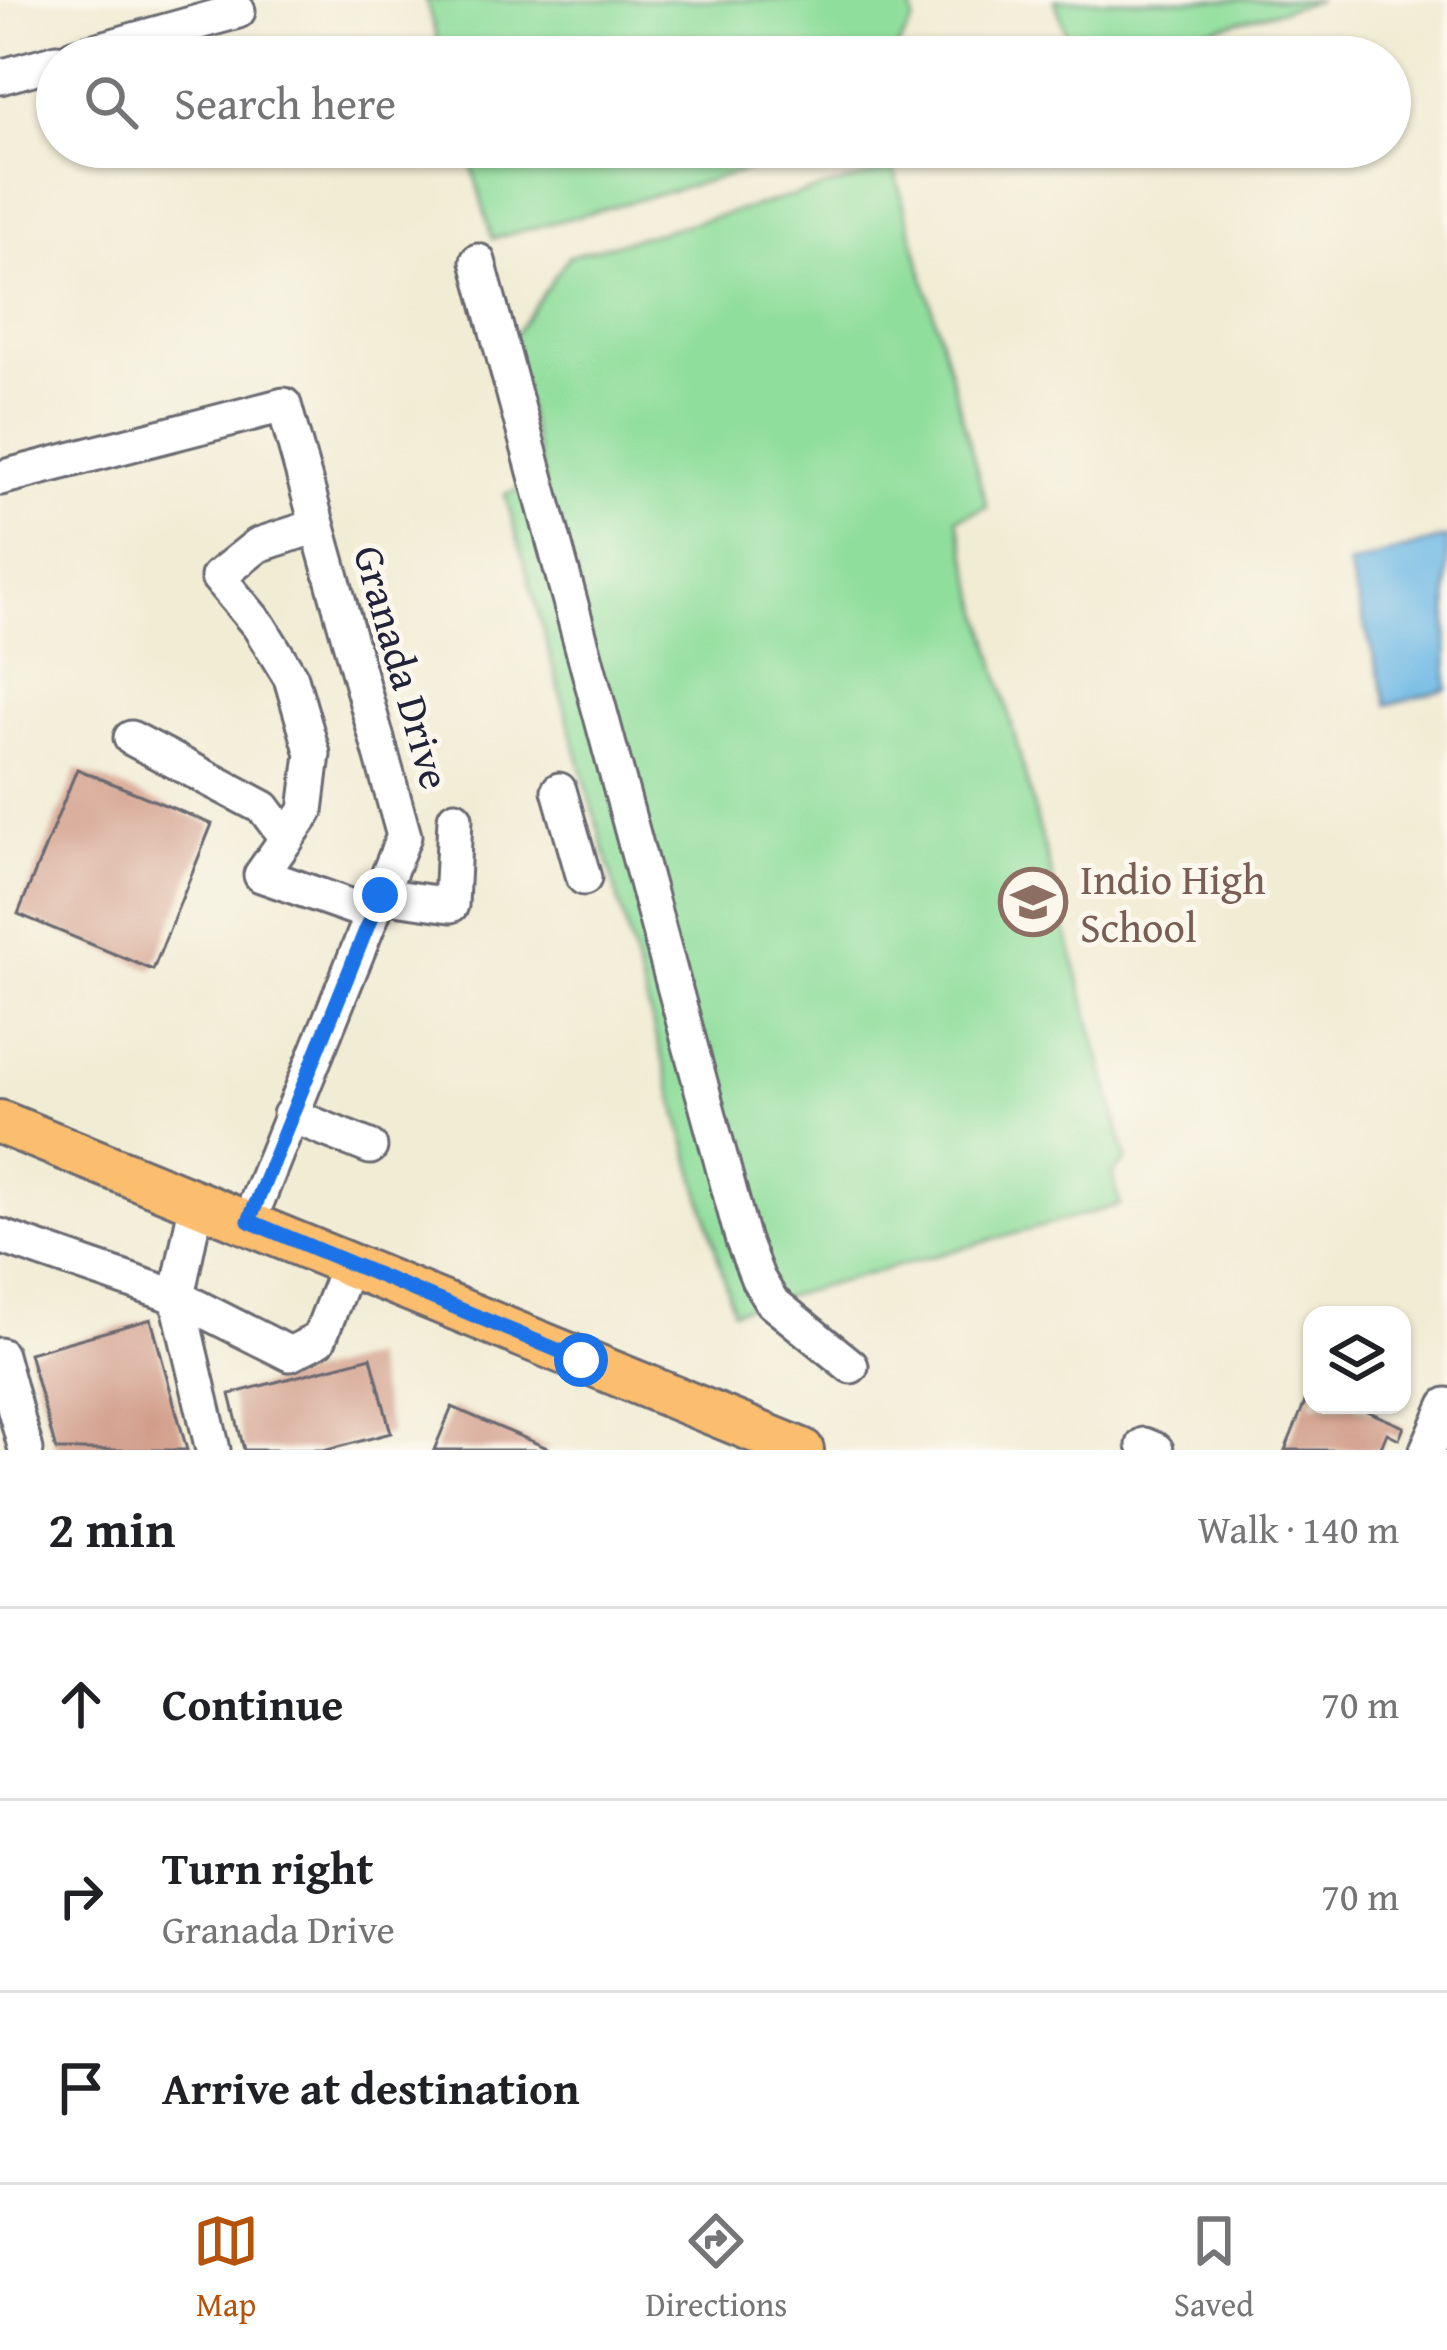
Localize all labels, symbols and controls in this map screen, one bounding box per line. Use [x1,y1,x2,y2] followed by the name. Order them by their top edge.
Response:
[36,36,1411,168] search box
[78,69,144,135] icon: search
[174,70,396,135] text: Search here
[339,538,467,796] street label: Granada Drive
[1080,848,1266,957] place label: Indio High School
[998,867,1068,937] school or university icon: Indio High School
[353,868,407,922] route end
[1303,1306,1411,1414] map controls
[1303,1306,1411,1414] button: layers
[554,1333,608,1387] route start
[48,1491,175,1566] text: 2 min
[1198,1500,1399,1557] text: Walk · 140 m
[48,1671,114,1737] icon: ahead
[162,1671,343,1736] text: Continue
[1321,1675,1399,1732] text: 70 m
[162,1835,374,1900] text: Turn right
[48,1863,114,1929] icon: right
[1321,1867,1399,1924] text: 70 m
[162,1900,395,1957] text: Granada Drive
[48,2055,114,2121] icon: arrive
[162,2055,580,2120] text: Arrive at destination
[193,2208,259,2328] tab: Map
[646,2208,787,2328] tab: Directions
[1174,2208,1254,2328] tab: Saved

